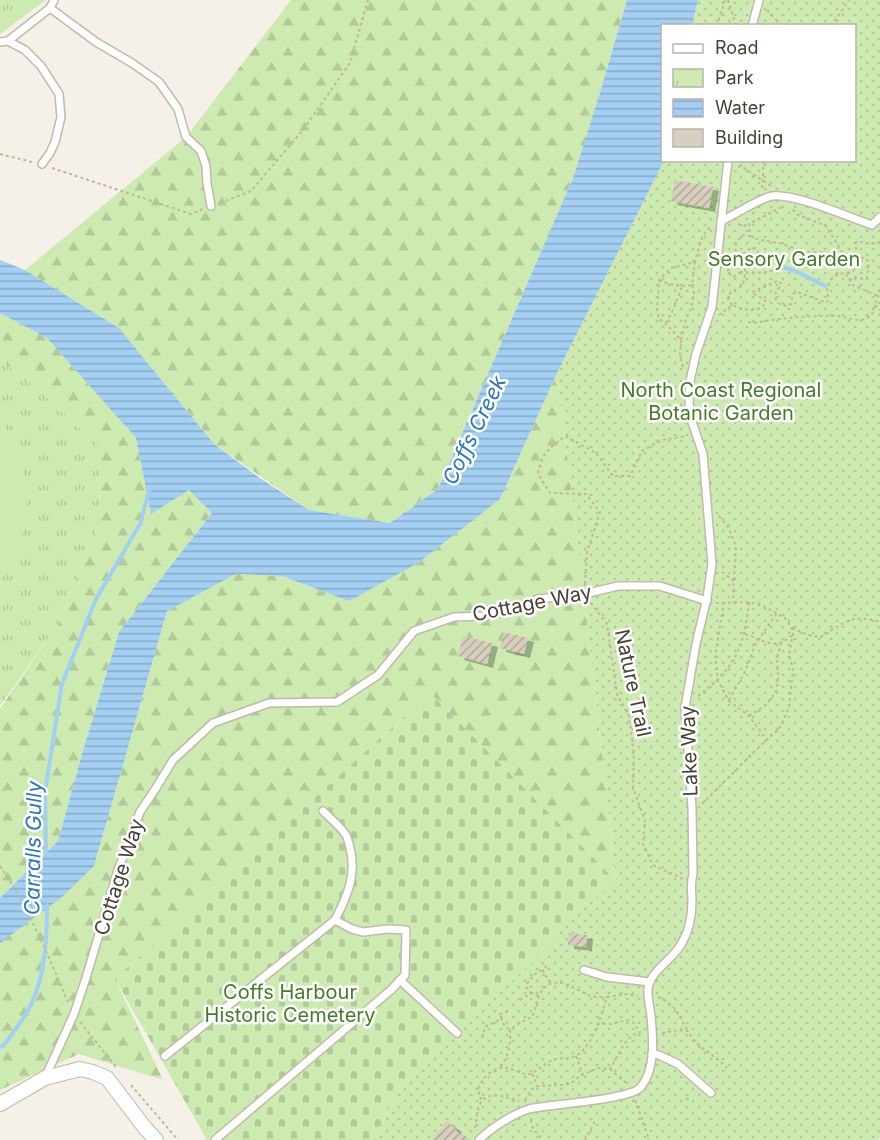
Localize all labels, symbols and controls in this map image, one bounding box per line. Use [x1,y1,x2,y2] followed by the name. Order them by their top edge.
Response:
[661,24,856,162] legend
[715,37,758,58] text: Road
[715,67,754,88] text: Park
[715,97,765,118] text: Water
[715,127,783,148] text: Building
[708,247,860,271] park label: Sensory Garden
[437,371,511,488] water label: Coffs Creek
[621,378,821,425] park label: North Coast Regional Botanic Garden
[470,580,594,626] street label: Cottage Way
[610,627,656,739] street label: Nature Trail
[675,705,703,797] street label: Lake Way
[19,779,47,915] water label: Carralls Gully
[89,816,149,938] street label: Cottage Way
[205,980,375,1027] park label: Coffs Harbour Historic Cemetery

